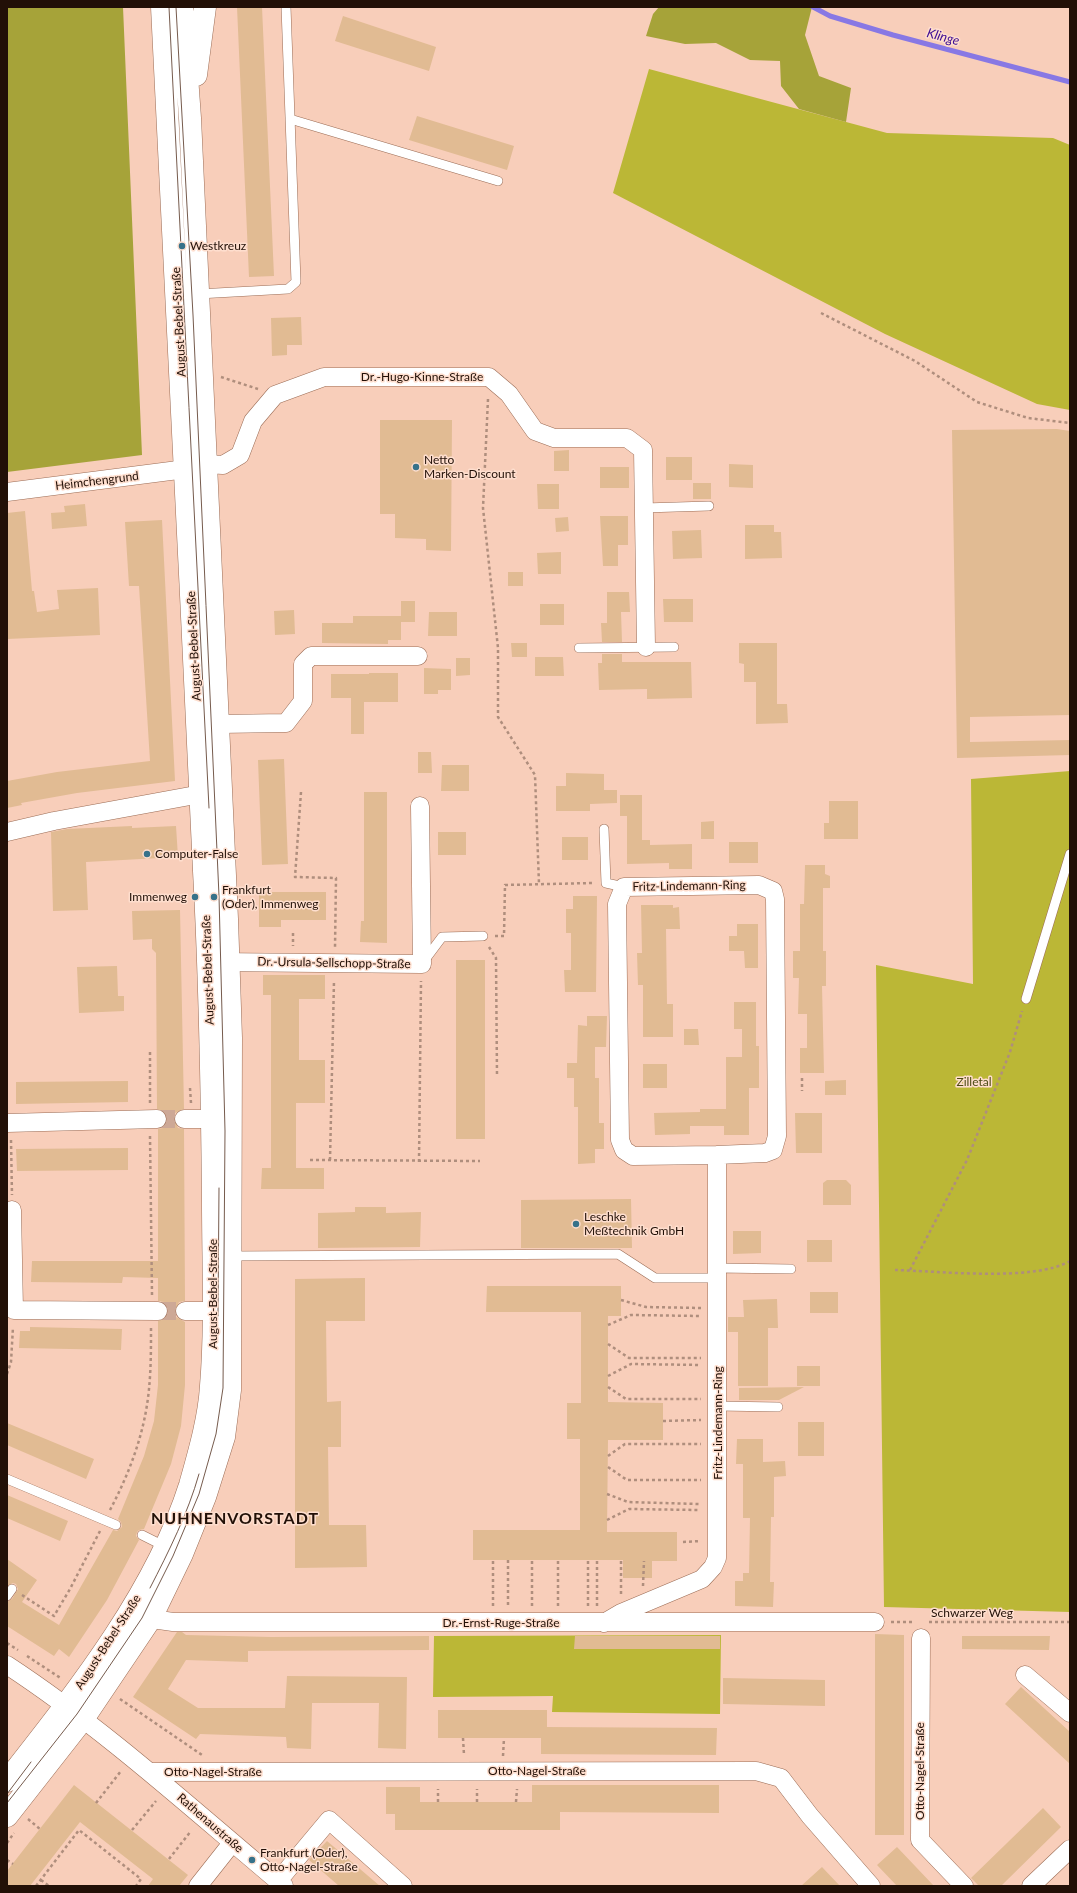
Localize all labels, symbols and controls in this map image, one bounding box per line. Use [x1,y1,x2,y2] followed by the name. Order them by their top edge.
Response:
[925,25,961,49] water label: Klinge
[190,239,246,253] place label: Westkreuz
[177,241,187,251] marker: Westkreuz
[169,267,189,377] street label: August-Bebel-Straße
[361,370,483,384] street label: Dr.-Hugo-Kinne-Straße
[424,453,516,481] place label: Netto Marken-Discount
[411,462,421,472] marker: Netto Marken-Discount
[54,469,140,493] street label: Heimchengrund
[184,591,204,701] street label: August-Bebel-Straße
[155,847,238,861] place label: Computer-False
[142,849,152,859] marker: Computer-False
[632,878,746,894] street label: Fritz-Lindemann-Ring
[222,883,319,911] place label: Frankfurt (Oder), Immenweg
[129,890,187,904] place label: Immenweg
[190,892,200,902] marker: Immenweg
[209,892,219,902] marker: Frankfurt (Oder), Immenweg
[199,915,217,1025] street label: August-Bebel-Straße
[257,954,411,972] street label: Dr.-Ursula-Sellschopp-Straße
[956,1075,992,1089] park label: Zilletal
[584,1210,684,1238] place label: Leschke Meßtechnik GmbH
[571,1219,581,1229] marker: Leschke Meßtechnik GmbH
[206,1239,220,1349] street label: August-Bebel-Straße
[711,1366,725,1480] street label: Fritz-Lindemann-Ring
[151,1509,319,1529] district label: NUHNENVORSTADT
[72,1592,144,1692] street label: August-Bebel-Straße
[931,1606,1013,1620] street label: Schwarzer Weg
[443,1616,559,1630] street label: Dr.-Ernst-Ruge-Straße
[913,1722,927,1820] street label: Otto-Nagel-Straße
[488,1764,586,1778] street label: Otto-Nagel-Straße
[164,1765,262,1779] street label: Otto-Nagel-Straße
[174,1790,246,1856] street label: Rathenaustraße
[260,1846,358,1874] place label: Frankfurt (Oder), Otto-Nagel-Straße
[247,1855,257,1865] marker: Frankfurt (Oder), Otto-Nagel-Straße

